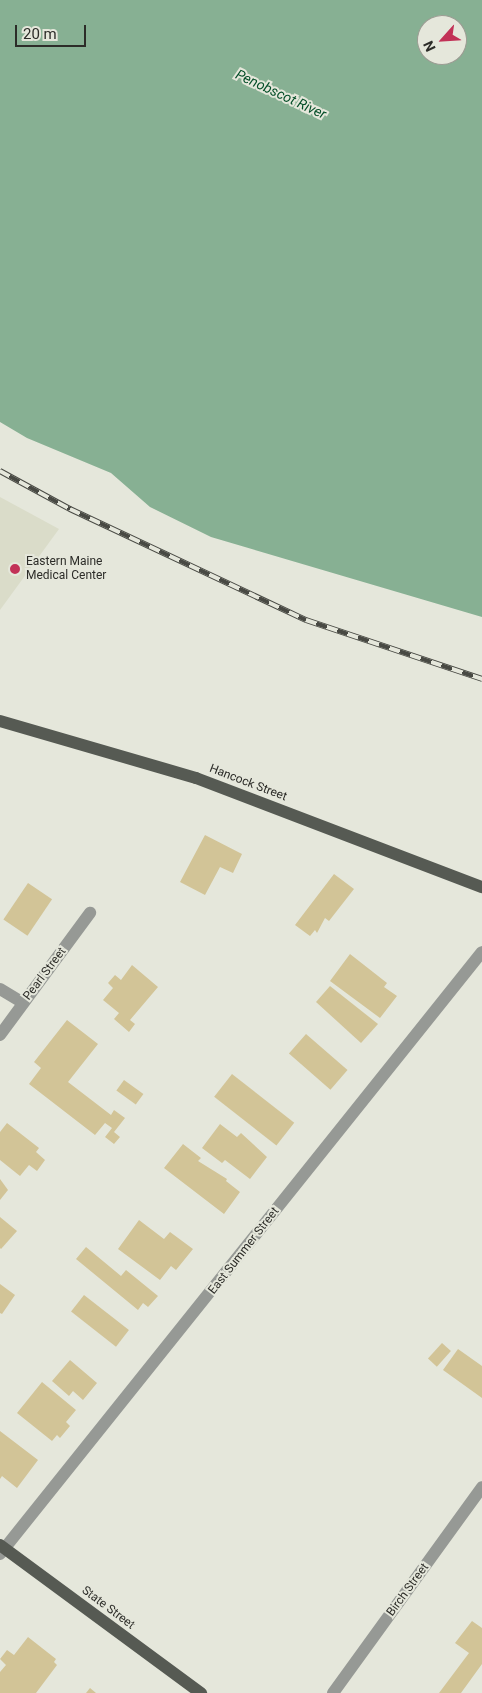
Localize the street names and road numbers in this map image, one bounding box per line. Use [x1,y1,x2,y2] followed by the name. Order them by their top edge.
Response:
[207,762,289,804] street label: Hancock Street
[21,945,69,1003] street label: Pearl Street
[206,1205,282,1297] street label: East Summer Street
[384,1561,432,1619] street label: Birch Street
[79,1583,137,1633] street label: State Street

